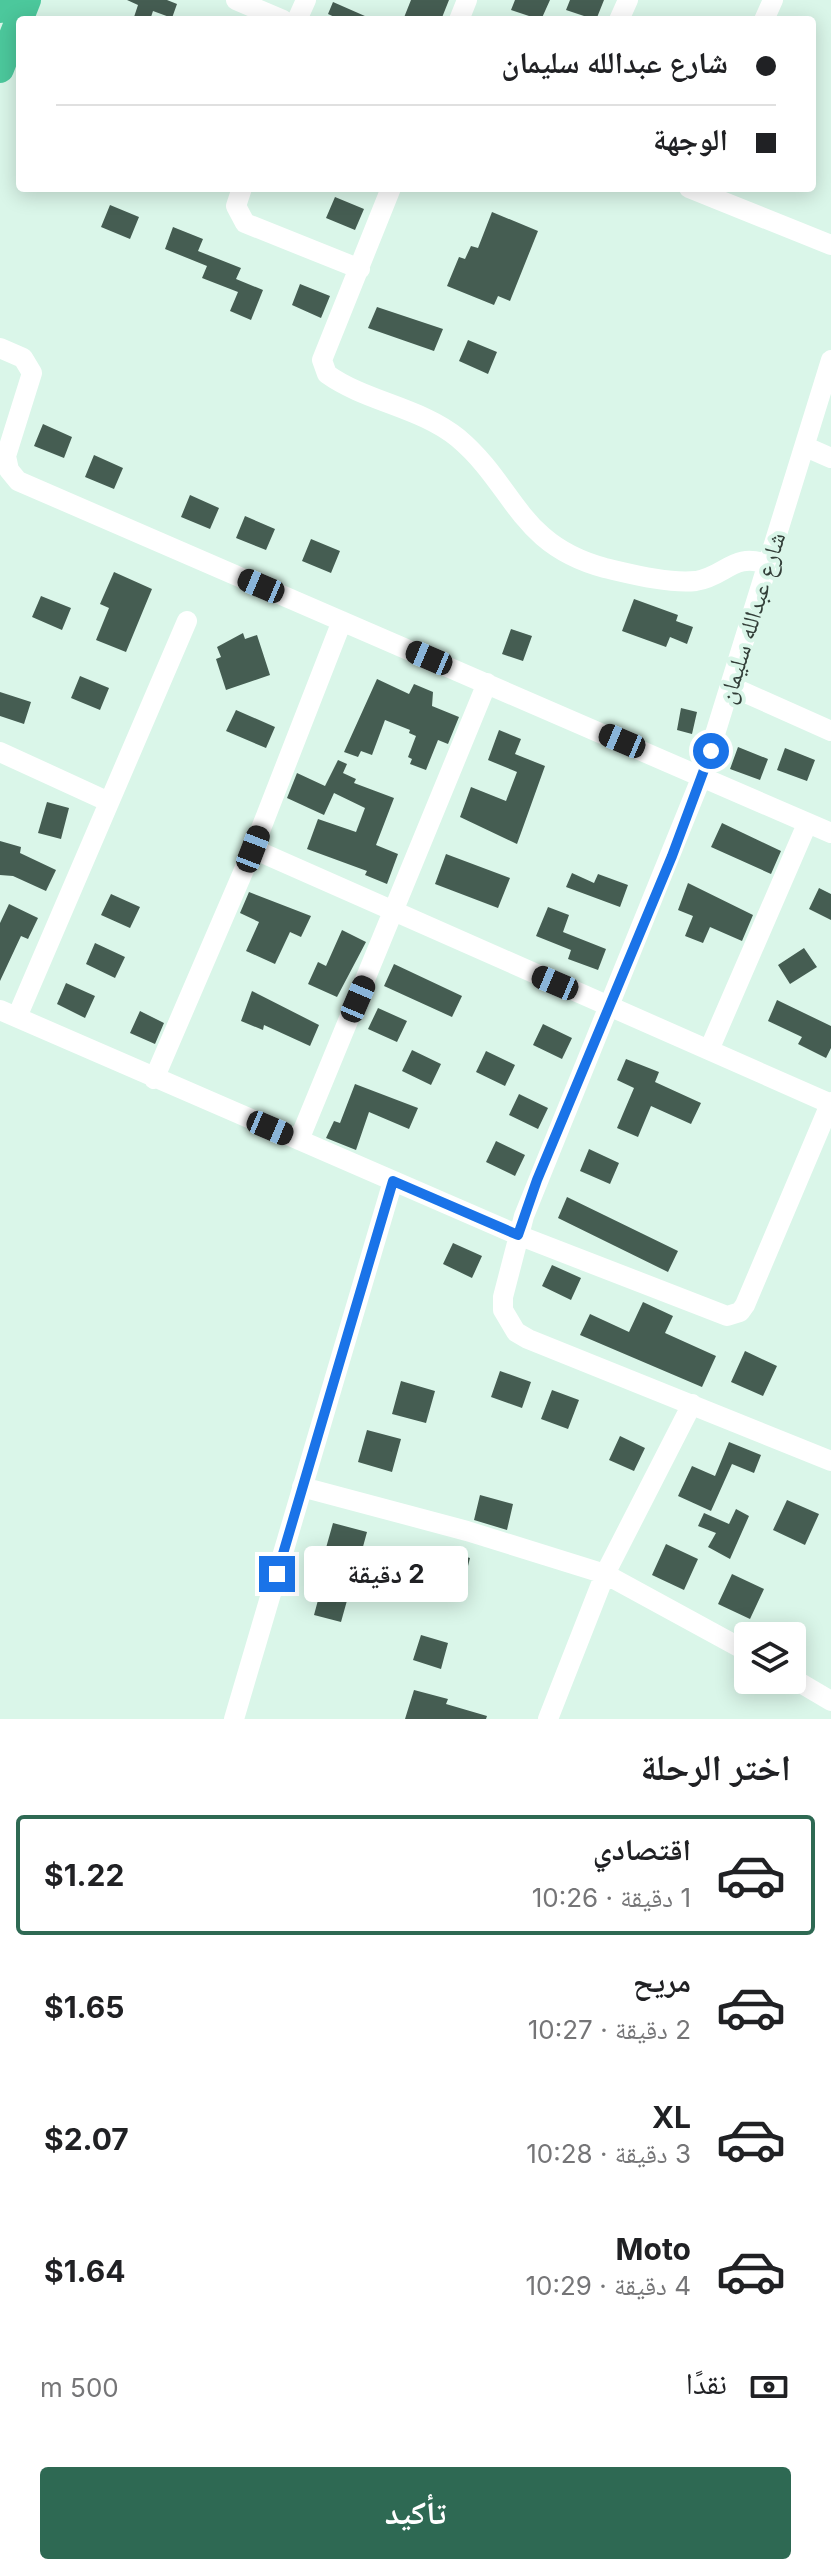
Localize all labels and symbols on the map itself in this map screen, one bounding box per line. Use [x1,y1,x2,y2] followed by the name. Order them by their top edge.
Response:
[712,529,792,707] street label: شارع عبدالله سليمان
[234,566,288,606] car
[402,638,456,678] car
[595,721,649,761] car
[693,733,729,769] route start
[233,822,273,876] car
[528,963,582,1003] car
[338,972,378,1026] car
[243,1108,297,1148] car
[305,1546,469,1602] callout: 2 دقيقة
[259,1556,295,1592] route end

